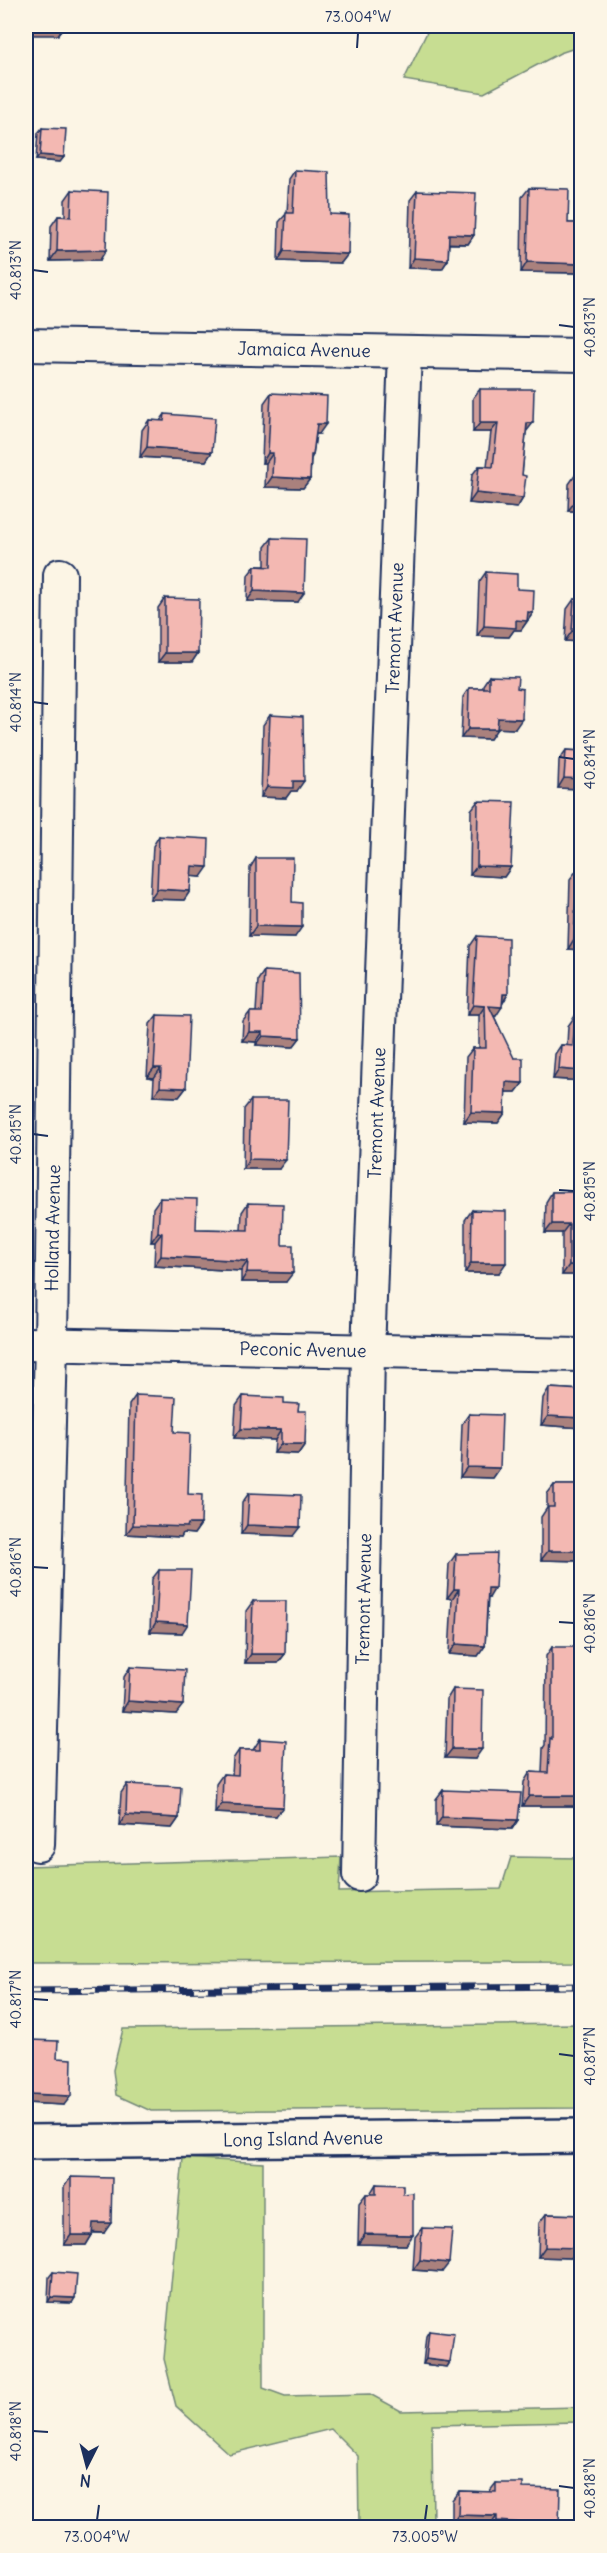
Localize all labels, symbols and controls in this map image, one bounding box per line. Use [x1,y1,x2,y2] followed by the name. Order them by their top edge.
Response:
[325,7,391,26] text: 73.004°W
[6,240,25,300] text: 40.813°N
[580,297,599,357] text: 40.813°N
[237,337,371,362] street label: Jamaica Avenue
[381,562,408,694] street label: Tremont Avenue
[6,672,25,732] text: 40.814°N
[580,729,599,789] text: 40.814°N
[363,1047,390,1179] street label: Tremont Avenue
[6,1104,25,1164] text: 40.815°N
[580,1161,599,1221] text: 40.815°N
[40,1164,65,1292] street label: Holland Avenue
[239,1337,367,1362] street label: Peconic Avenue
[351,1533,376,1665] street label: Tremont Avenue
[6,1537,25,1597] text: 40.816°N
[580,1593,599,1653] text: 40.816°N
[6,1970,25,2028] text: 40.817°N
[580,2027,599,2085] text: 40.817°N
[223,2126,383,2151] street label: Long Island Avenue
[6,2401,25,2461] text: 40.818°N
[57,2436,117,2496] north arrow
[580,2458,599,2518] text: 40.818°N
[79,2470,92,2491] text: N
[64,2527,130,2546] text: 73.004°W
[392,2527,458,2546] text: 73.005°W

